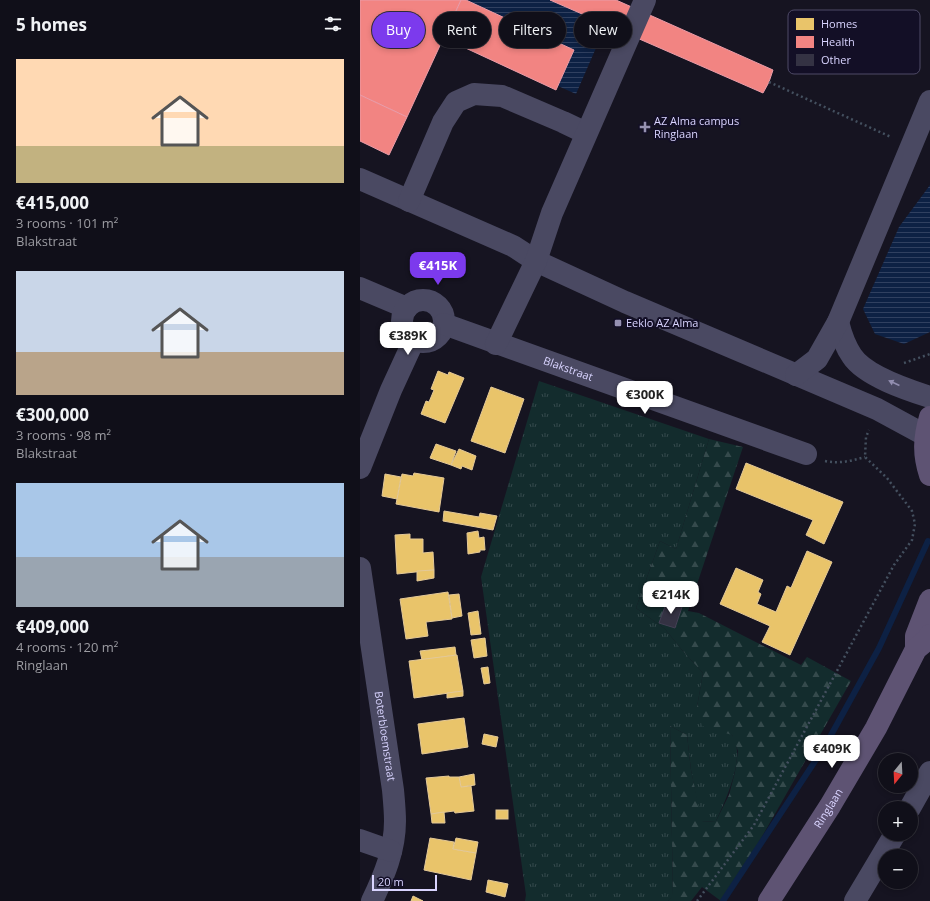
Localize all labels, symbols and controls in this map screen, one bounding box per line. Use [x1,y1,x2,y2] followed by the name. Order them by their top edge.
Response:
[788,10,920,74] legend
[372,12,425,48] chip: Buy
[433,12,491,48] chip: Rent
[499,12,566,48] chip: Filters
[574,12,632,48] chip: New
[16,13,87,36] text: 5 homes
[322,13,344,35] icon: filters
[821,16,857,31] text: Homes
[821,34,855,49] text: Health
[821,52,851,67] text: Other
[144,85,216,157] icon: home
[654,113,739,141] place label: AZ Alma campus Ringlaan
[639,121,651,133] marker: AZ Alma campus Ringlaan
[16,191,89,214] text: €415,000
[16,214,118,232] text: 3 rooms · 101 m²
[16,232,77,250] text: Blakstraat
[410,252,466,286] pin: €415K
[419,256,457,274] text: €415K
[144,297,216,369] icon: home
[626,315,698,330] place label: Eeklo AZ Alma
[613,318,623,328] marker: Eeklo AZ Alma
[380,322,436,356] pin: €389K
[389,326,427,344] text: €389K
[542,352,595,384] street label: Blakstraat
[888,380,899,386] one-way arrow
[617,381,673,415] pin: €300K
[626,385,664,403] text: €300K
[16,403,89,426] text: €300,000
[16,426,111,444] text: 3 rooms · 98 m²
[16,444,77,462] text: Blakstraat
[144,509,216,581] icon: home
[643,581,699,615] pin: €214K
[652,585,690,603] text: €214K
[16,615,89,638] text: €409,000
[16,638,118,656] text: 4 rooms · 120 m²
[16,656,68,674] text: Ringlaan
[371,690,400,782] street label: Boterbloemstraat
[804,735,860,769] pin: €409K
[813,739,851,757] text: €409K
[878,753,918,793] north arrow
[878,753,918,889] map controls
[810,785,846,831] street label: Ringlaan
[878,801,918,841] button: +
[878,849,918,889] button: −
[372,873,437,892] scale bar
[378,874,404,889] text: 20 m

